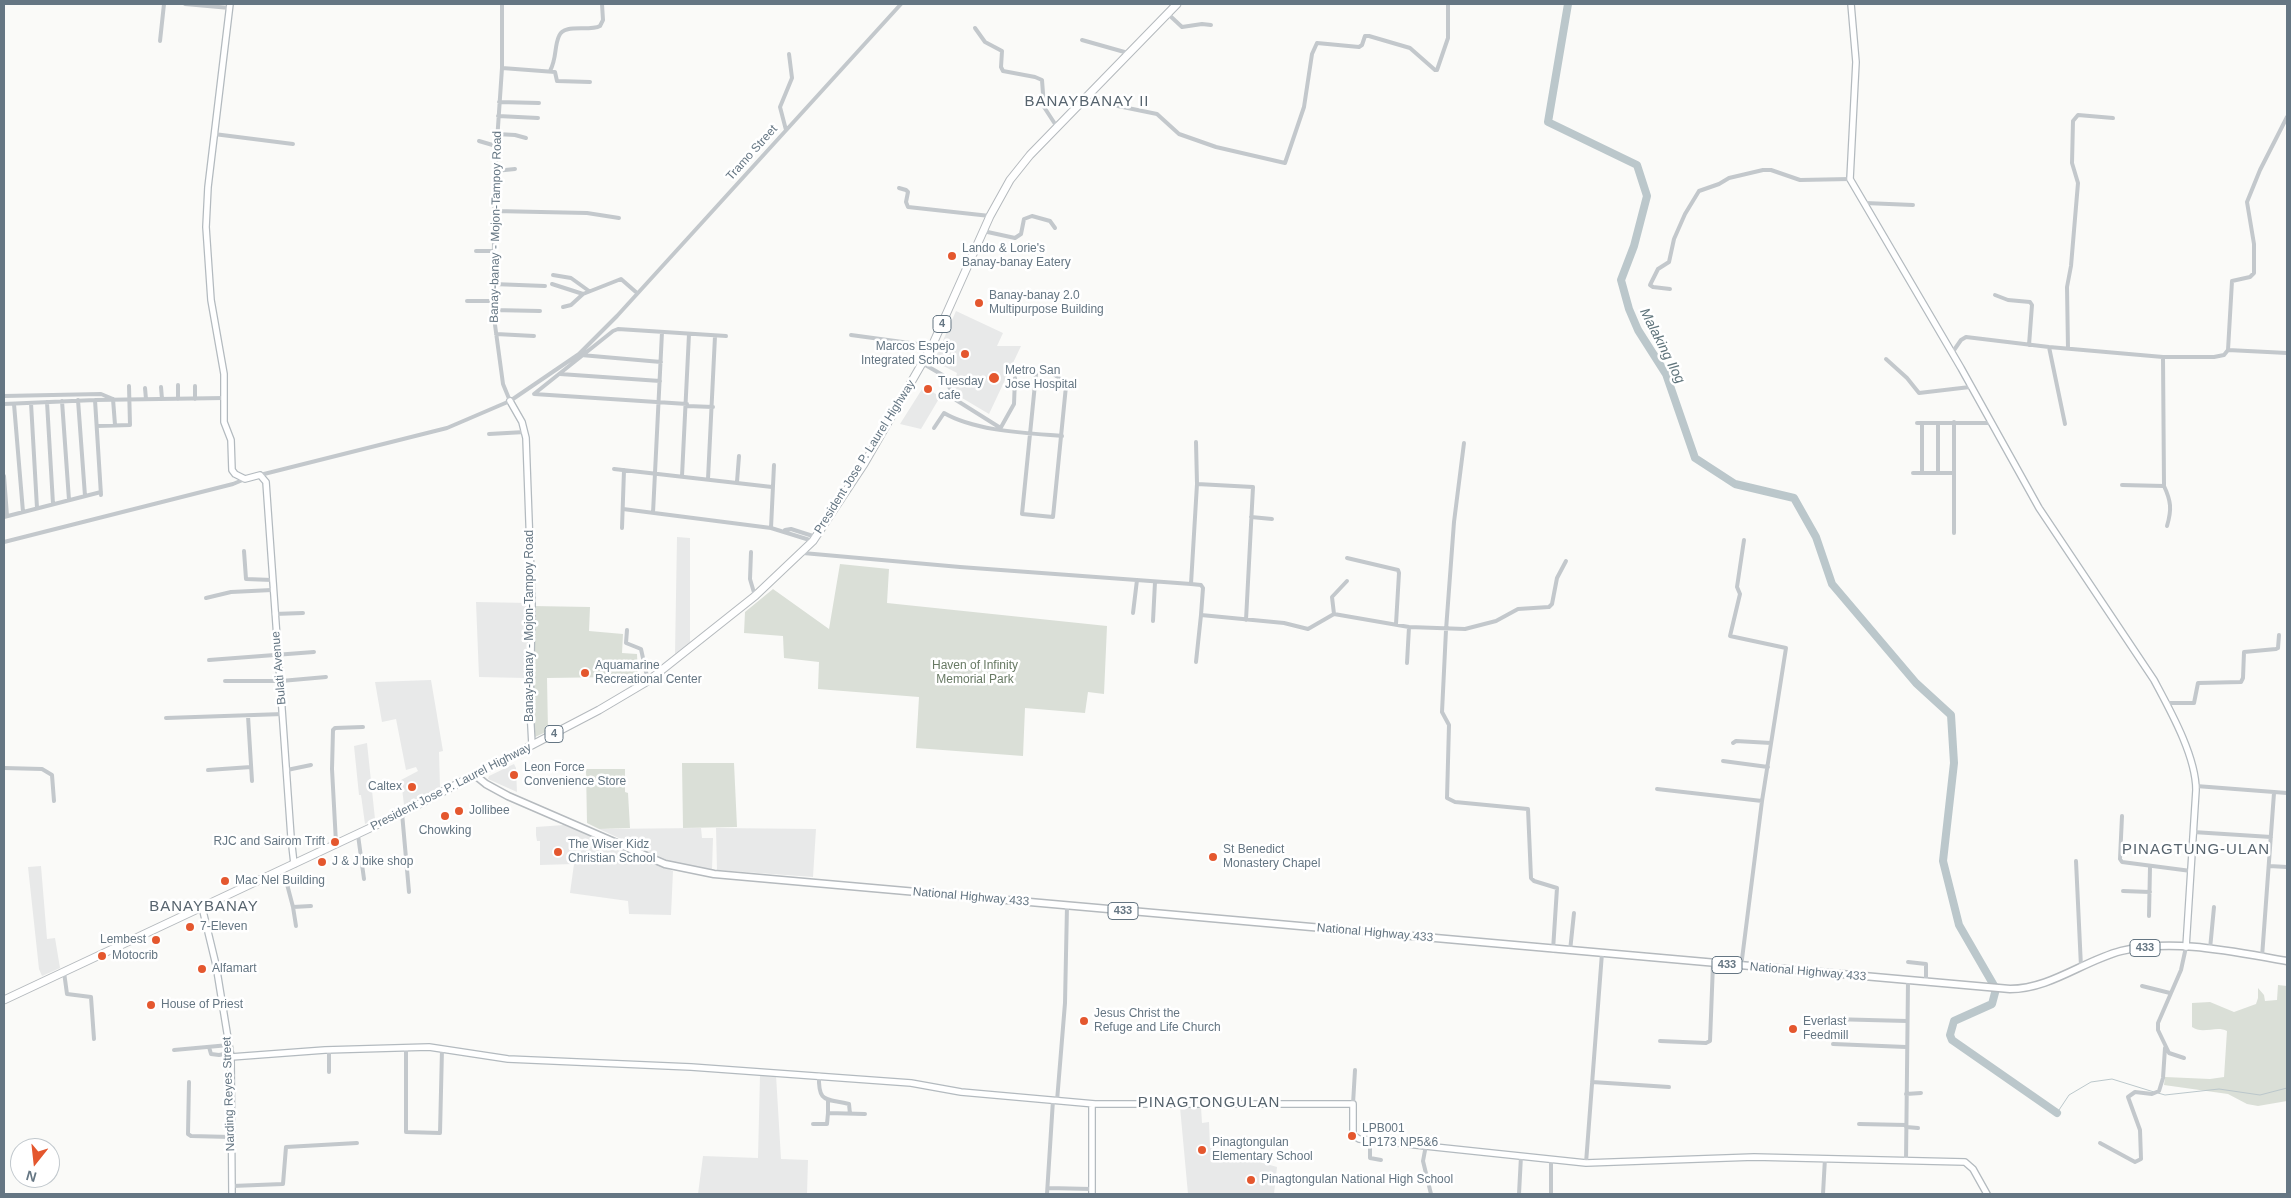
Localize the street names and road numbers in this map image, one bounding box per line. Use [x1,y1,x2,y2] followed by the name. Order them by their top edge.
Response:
[723,122,781,184] street label: Tramo Street
[487,131,505,323] street label: Banay-banay - Mojon-Tampoy Road
[933,316,951,332] road number: 4
[812,377,918,537] street label: President Jose P. Laurel Highway
[523,530,537,722] street label: Banay-banay - Mojon-Tampoy Road
[269,631,289,705] street label: Bulati Avenue
[545,726,563,742] road number: 4
[368,740,534,834] street label: President Jose P. Laurel Highway
[912,885,1030,909] street label: National Highway 433
[1108,902,1138,919] road number: 433
[1316,921,1434,945] street label: National Highway 433
[2130,940,2160,956] road number: 433
[1712,956,1742,974] road number: 433
[1749,960,1867,984] street label: National Highway 433
[220,1036,238,1152] street label: Narding Reyes Street

